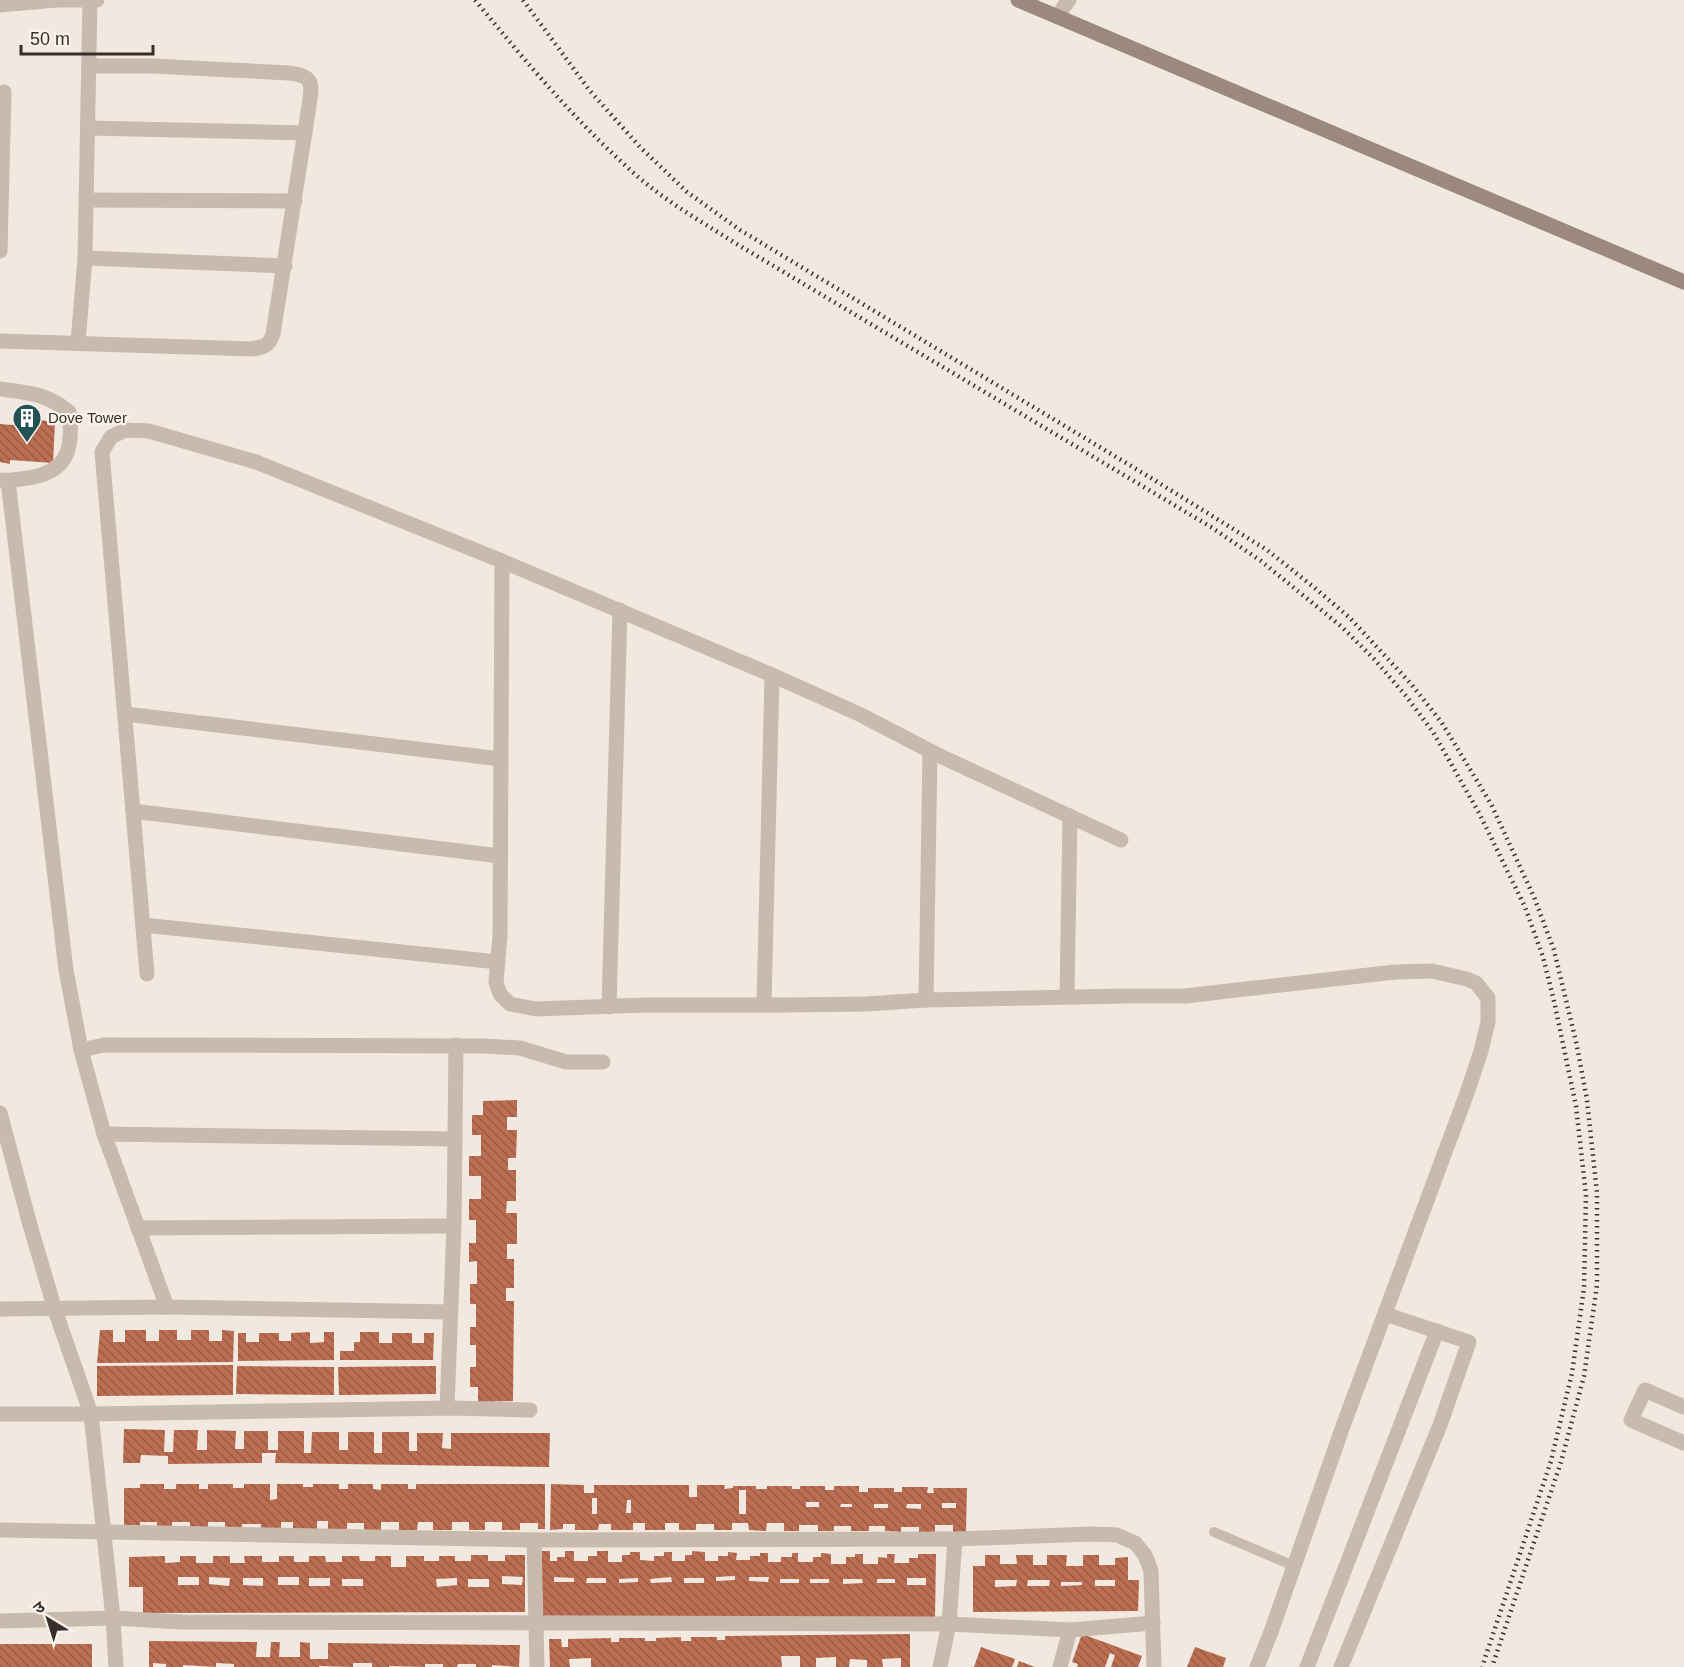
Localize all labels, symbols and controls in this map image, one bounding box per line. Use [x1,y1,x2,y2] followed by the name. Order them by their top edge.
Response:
[21,18,153,56] scale bar
[30,29,70,49] text: 50 m
[11,402,43,444] building icon: Dove Tower
[48,409,127,426] place label: Dove Tower
[18,1589,78,1649] north arrow
[30,1598,48,1617] text: उ

